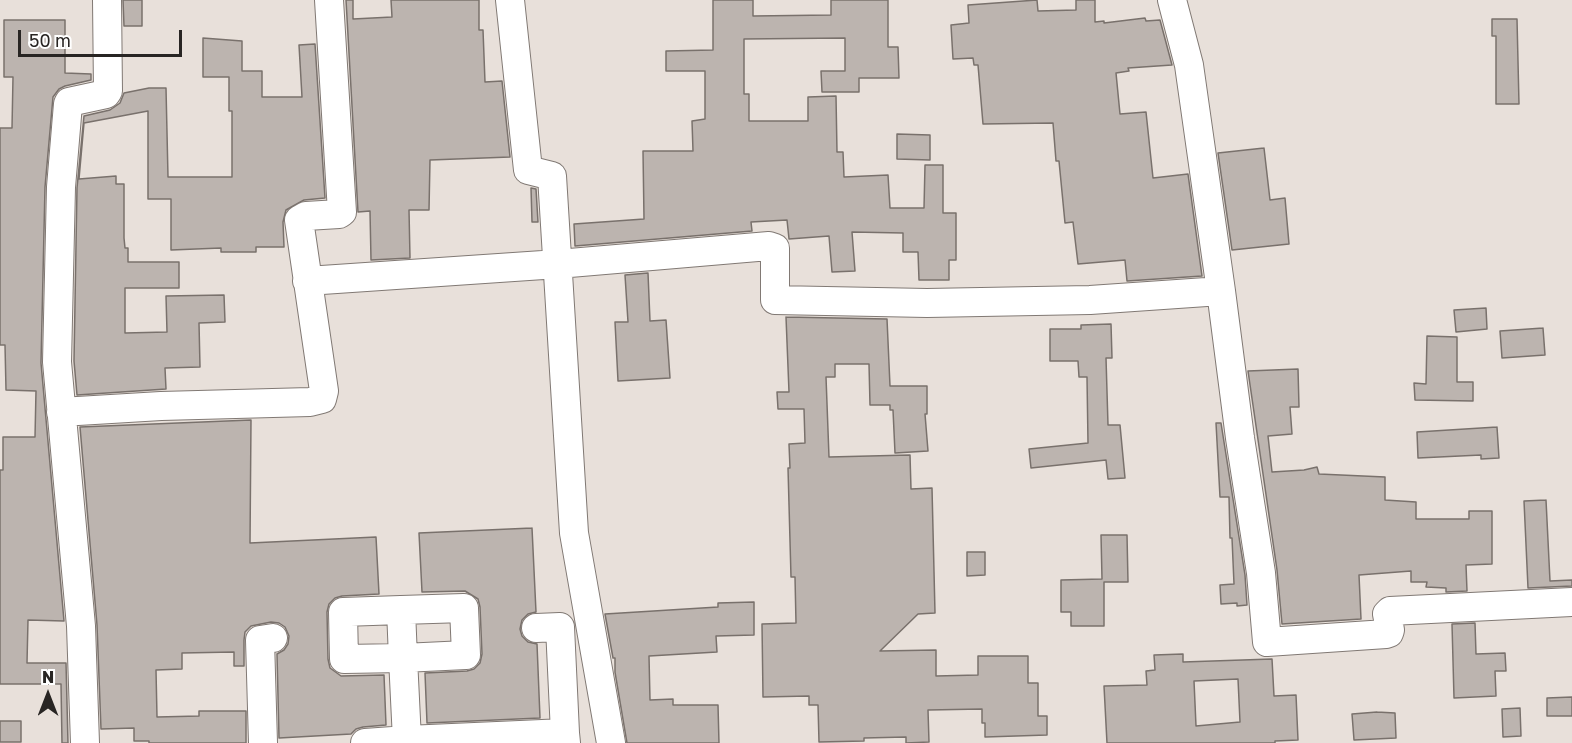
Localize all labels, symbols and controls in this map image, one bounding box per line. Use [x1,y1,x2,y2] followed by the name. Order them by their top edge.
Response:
[21,18,184,56] scale bar
[29,29,71,51] text: 50 m
[18,665,78,725] north arrow
[42,667,54,687] text: N

